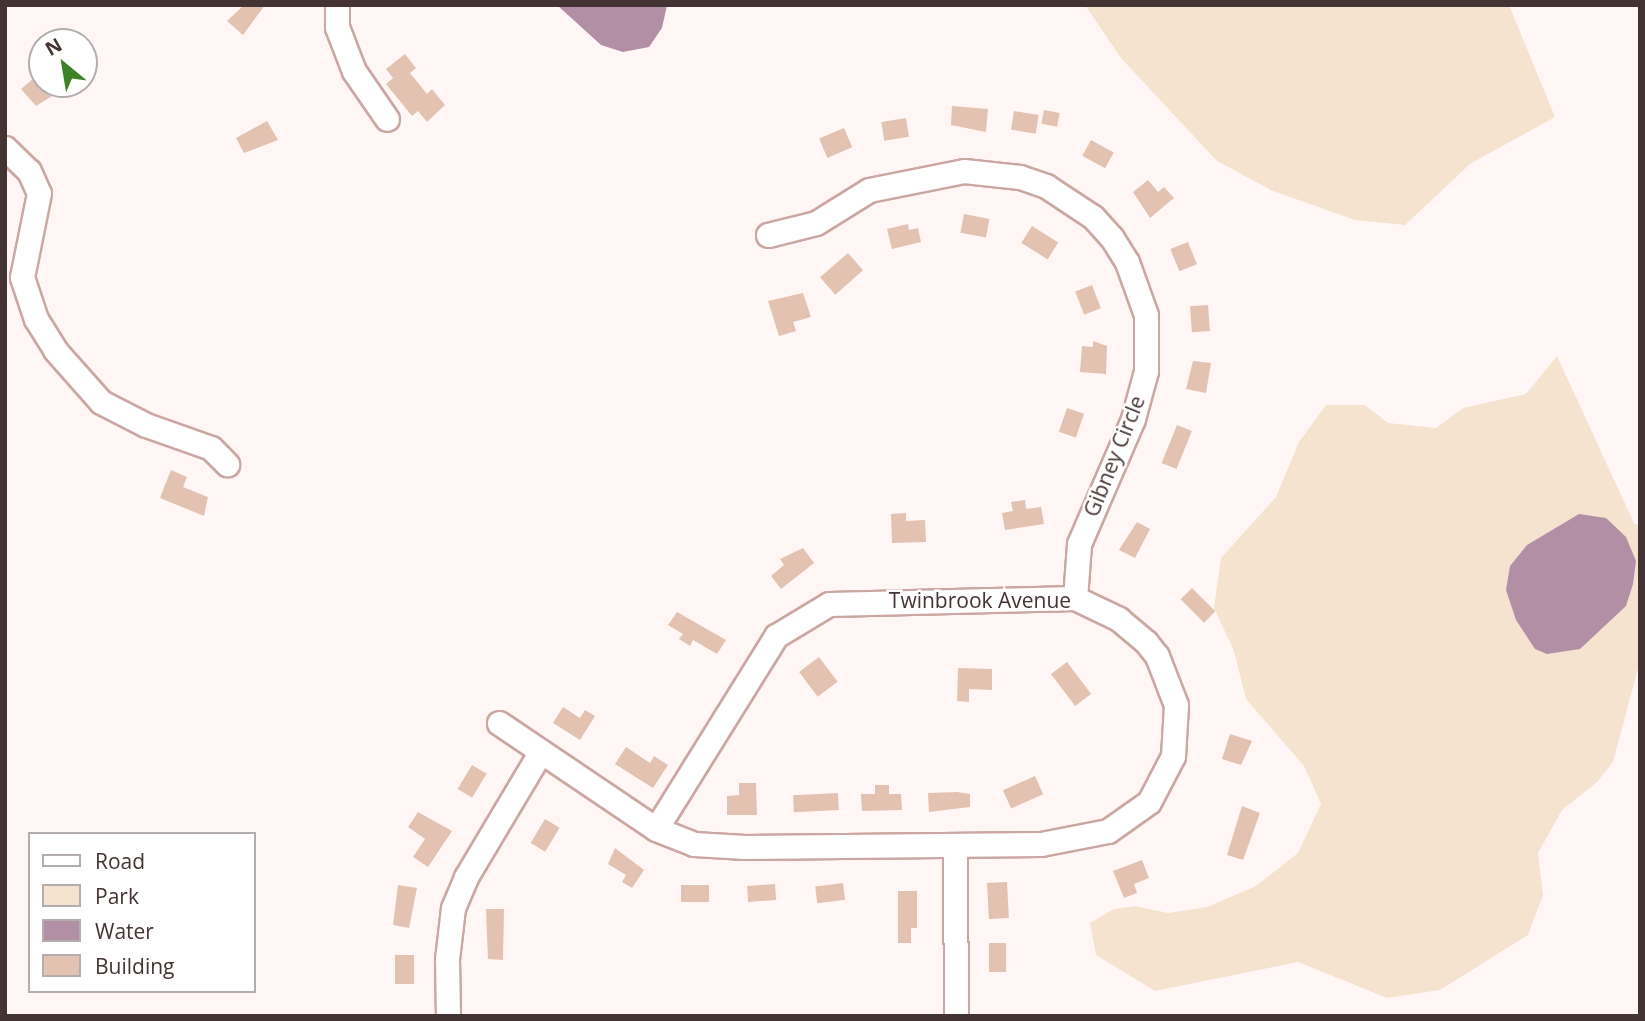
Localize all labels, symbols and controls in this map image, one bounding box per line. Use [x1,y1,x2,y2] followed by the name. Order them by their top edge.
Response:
[28,28,98,98] north arrow
[40,31,67,62] text: N
[1078,392,1150,520] street label: Gibney Circle
[889,587,1071,613] street label: Twinbrook Avenue
[28,832,256,993] legend
[95,847,145,875] text: Road
[95,882,139,910] text: Park
[95,917,154,945] text: Water
[95,952,174,980] text: Building

